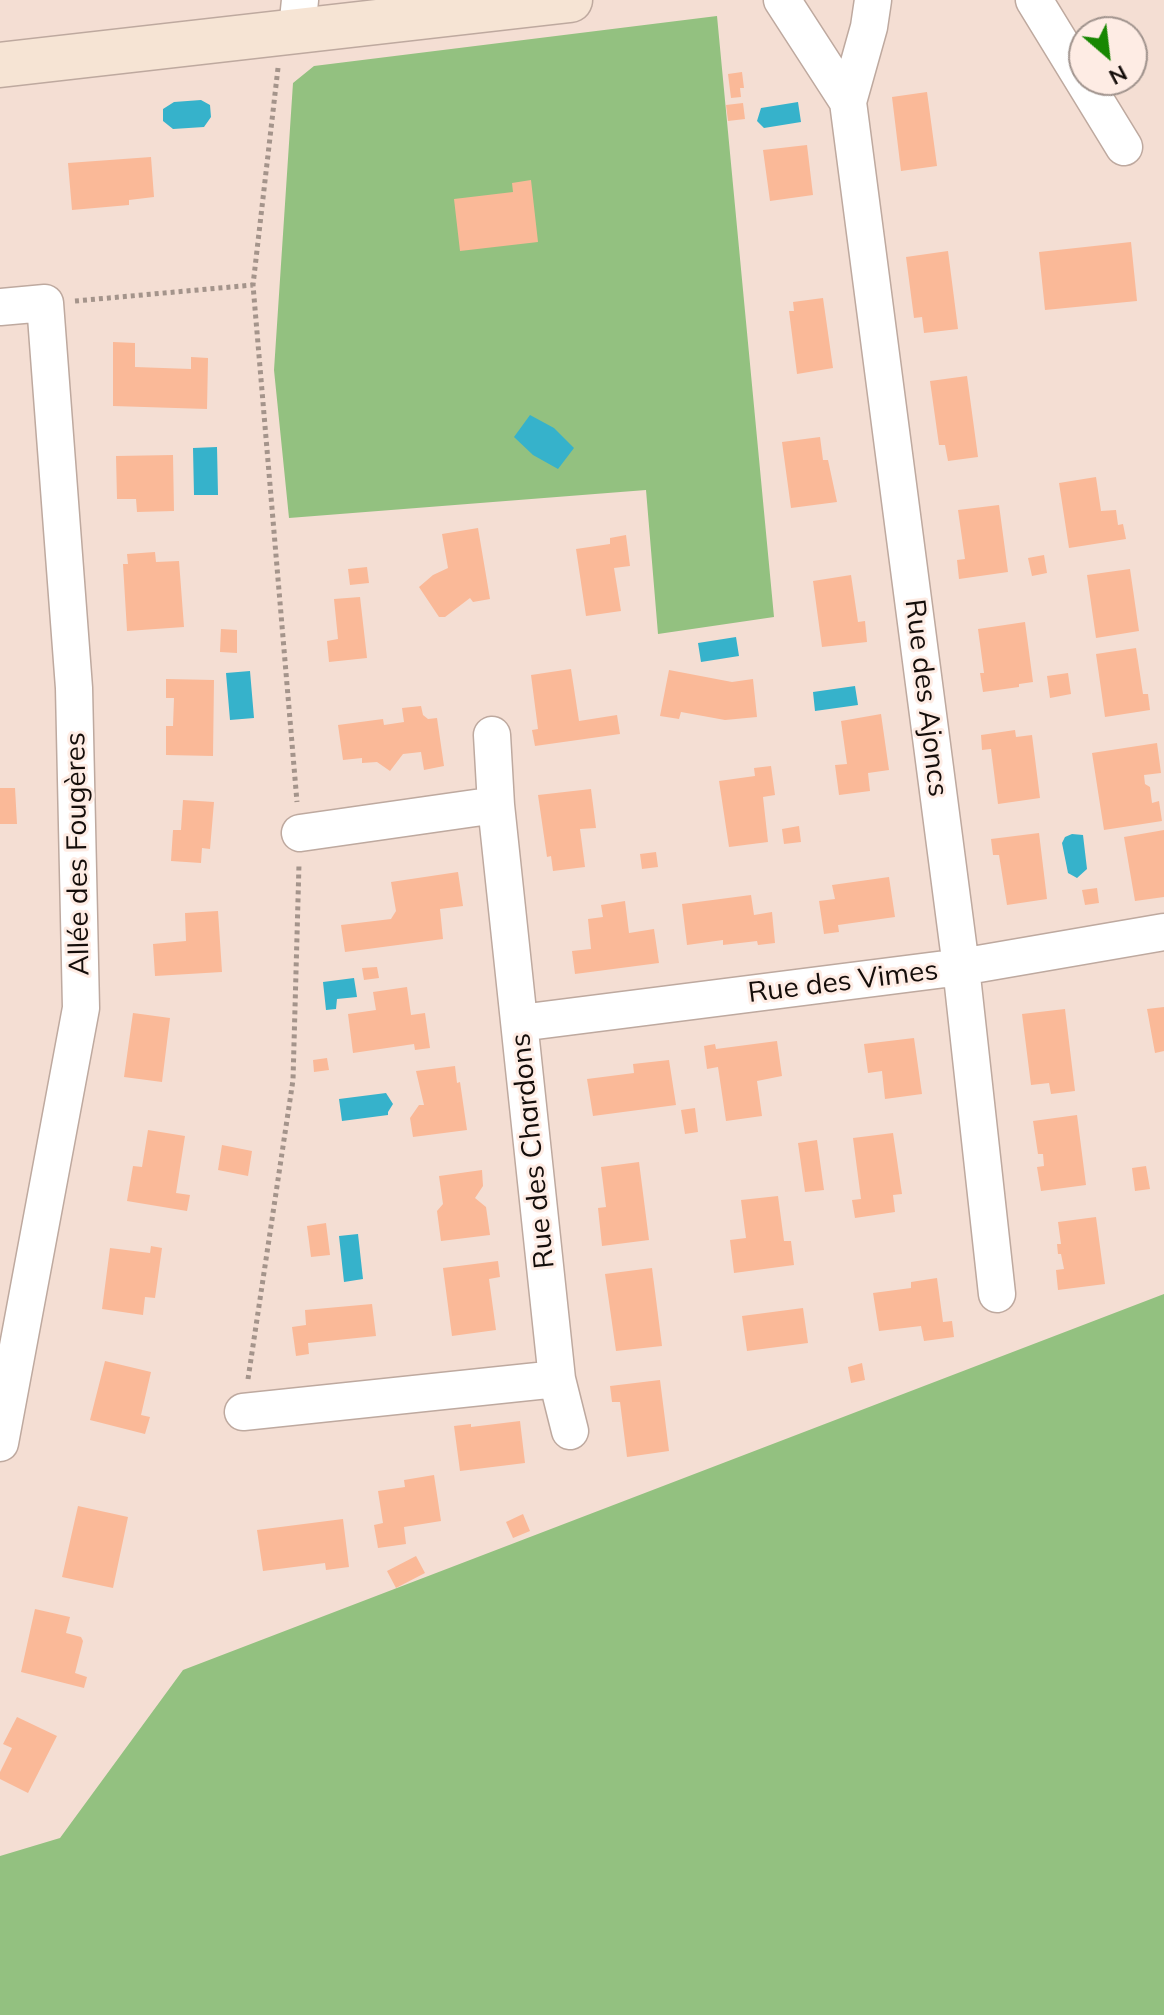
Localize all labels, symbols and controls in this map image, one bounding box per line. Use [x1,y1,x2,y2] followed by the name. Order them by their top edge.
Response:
[1068,16,1148,96] north arrow
[1104,59,1132,92] text: N
[897,597,955,799] street label: Rue des Ajoncs
[59,732,97,976] street label: Allée des Fougères
[746,954,940,1010] street label: Rue des Vimes
[504,1032,562,1270] street label: Rue des Chardons

